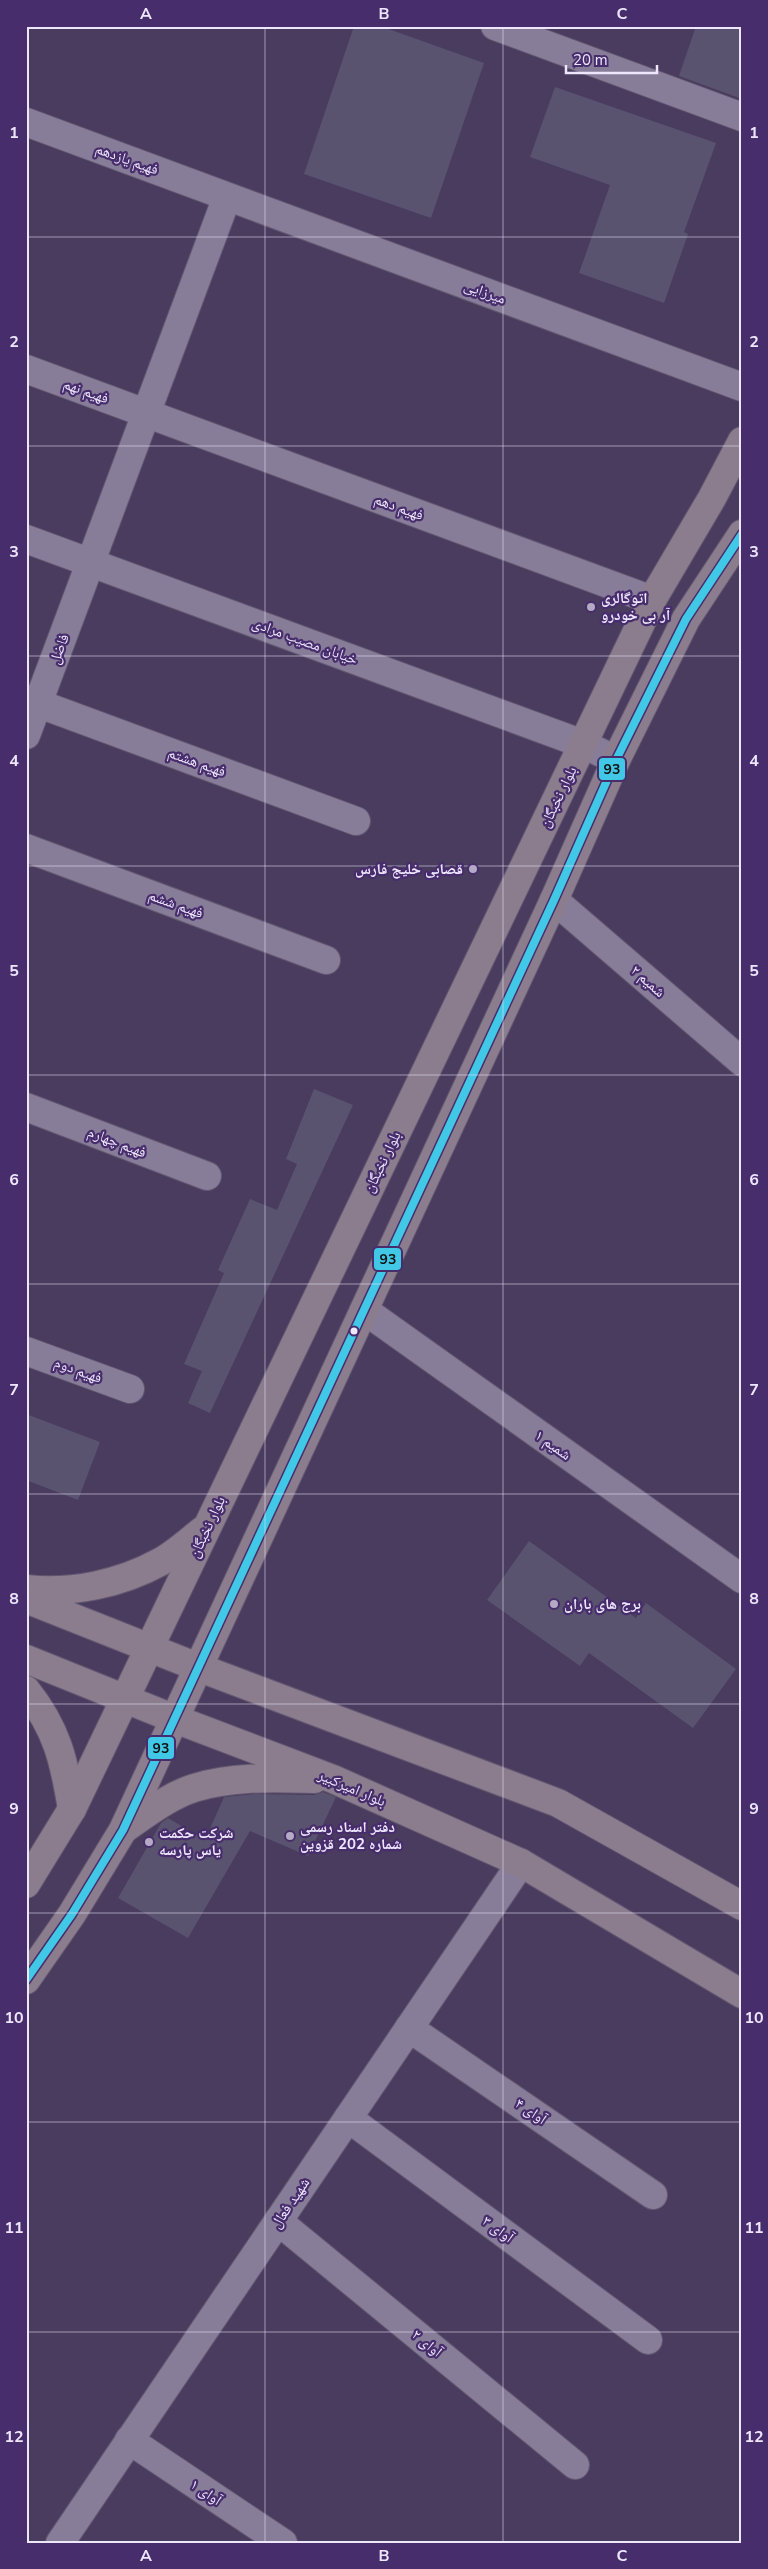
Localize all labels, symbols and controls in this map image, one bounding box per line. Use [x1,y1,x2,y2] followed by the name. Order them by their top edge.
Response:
[140,3,152,25] text: A
[378,3,390,25] text: B
[617,3,628,25] text: C
[566,42,657,74] scale bar
[573,50,608,70] text: 20 m
[9,122,19,144] text: 1
[749,122,759,144] text: 1
[93,138,161,180] street label: فهیم یازدهم
[461,275,509,309] street label: میرزایی
[9,331,19,353] text: 2
[749,331,759,353] text: 2
[61,374,111,408] street label: فهیم نهم
[372,489,426,525] street label: فهیم دهم
[9,541,19,563] text: 3
[749,541,759,563] text: 3
[601,588,671,625] place label: اتوگالری آر بی خودرو
[585,601,597,613] marker: اتوگالری آر بی خودرو
[249,613,361,670] street label: خیابان مصیب مرادی
[44,631,74,667] street label: فاضل
[165,742,229,782] street label: فهیم هشتم
[9,750,19,772] text: 4
[749,750,759,772] text: 4
[598,757,626,781] line badge: 93
[604,760,620,779] text: 93
[535,763,581,831] street label: بلوار نخبگان
[355,859,463,879] place label: قصابی خلیج فارس
[467,863,479,875] marker: قصابی خلیج فارس
[146,885,206,923] street label: فهیم ششم
[9,960,19,982] text: 5
[626,960,670,1002] street label: شمیم ۲
[749,960,759,982] text: 5
[85,1122,149,1162] street label: فهیم چهارم
[359,1128,405,1196] street label: بلوار نخبگان
[9,1169,19,1191] text: 6
[749,1169,759,1191] text: 6
[373,1247,402,1271] line badge: 93
[380,1250,396,1269] text: 93
[349,1326,359,1336] unlabelled marker
[51,1352,105,1388] street label: فهیم دوم
[9,1379,19,1401] text: 7
[749,1379,759,1401] text: 7
[531,1425,575,1465] street label: شمیم ۱
[184,1493,230,1561] street label: بلوار نخبگان
[9,1588,19,1610] text: 8
[749,1588,759,1610] text: 8
[564,1594,641,1614] place label: برج های باران
[548,1598,560,1610] marker: برج های باران
[147,1736,175,1760] line badge: 93
[153,1739,169,1758] text: 93
[314,1764,389,1811] street label: بلوار امیرکبیر
[9,1798,19,1820] text: 9
[749,1798,759,1820] text: 9
[300,1817,402,1854] place label: دفتر اسناد رسمی شماره 202 قزوین
[159,1823,234,1860] place label: شرکت حکمت یاس پارسه
[284,1830,296,1842] marker: دفتر اسناد رسمی شماره 202 قزوین
[143,1836,155,1848] marker: شرکت حکمت یاس پارسه
[4,2007,24,2029] text: 10
[744,2007,764,2029] text: 10
[511,2093,552,2129] street label: آوای ۴
[266,2174,314,2232] street label: شهید فعال
[478,2211,519,2248] street label: آوای ۳
[4,2217,24,2239] text: 11
[744,2217,764,2239] text: 11
[407,2325,447,2362] street label: آوای ۲
[4,2426,24,2448] text: 12
[744,2426,764,2448] text: 12
[186,2474,227,2510] street label: آوای ۱
[140,2545,152,2567] text: A
[378,2545,390,2567] text: B
[617,2545,628,2567] text: C

